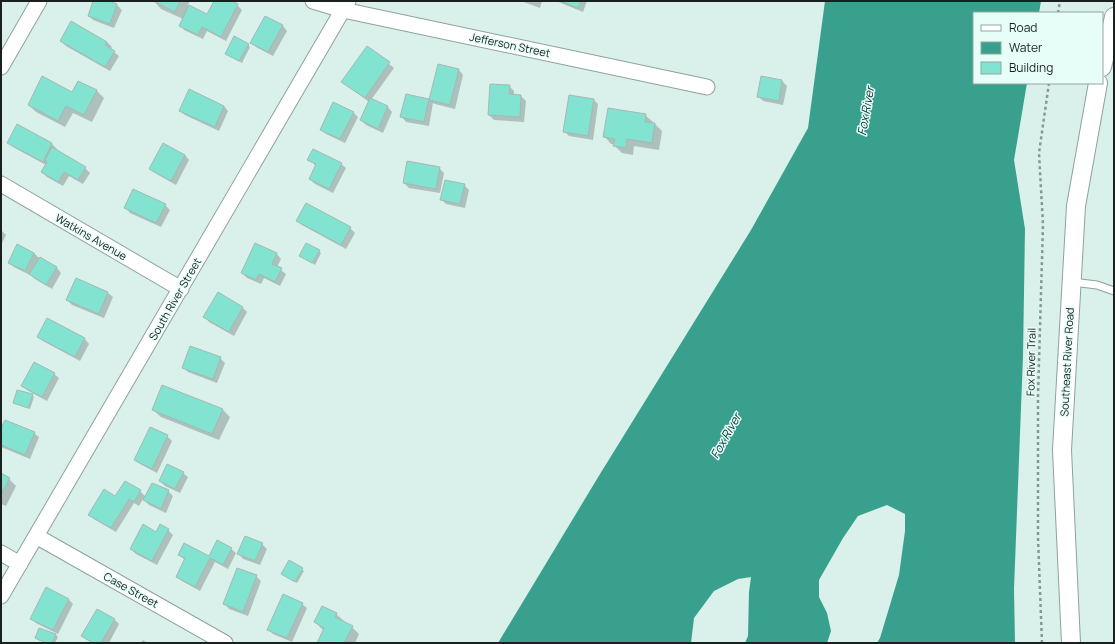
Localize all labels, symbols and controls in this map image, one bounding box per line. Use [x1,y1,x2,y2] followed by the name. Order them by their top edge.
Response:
[973,12,1103,84] legend
[1009,19,1037,36] text: Road
[468,29,552,60] street label: Jefferson Street
[1009,39,1043,56] text: Water
[1009,59,1053,76] text: Building
[853,84,878,137] water label: Fox River
[53,210,130,263] street label: Watkins Avenue
[145,255,204,343] street label: South River Street
[1056,307,1077,417] street label: Southeast River Road
[1022,328,1039,396] street label: Fox River Trail
[706,409,746,461] water label: Fox River
[101,568,161,611] street label: Case Street

